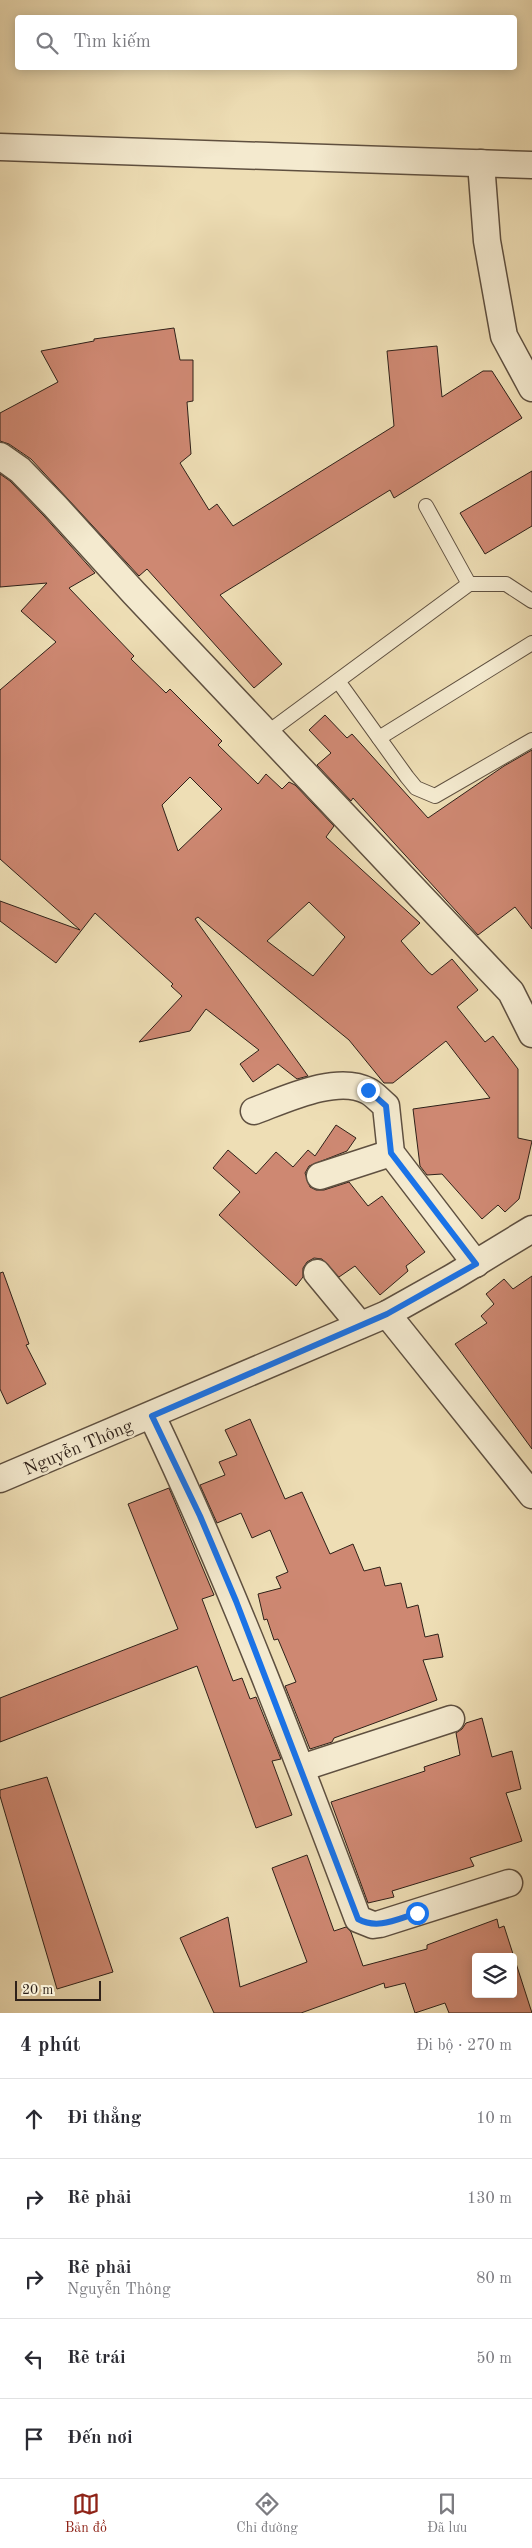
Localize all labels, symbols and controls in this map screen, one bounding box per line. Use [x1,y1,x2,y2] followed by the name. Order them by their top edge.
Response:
[15,15,517,70] search box
[33,29,61,57] icon: search
[73,33,151,52] text: Tìm kiếm
[357,1079,380,1102] route end
[20,1415,136,1479] street label: Nguyễn Thông
[406,1902,429,1925] route start
[472,1953,517,1998] map controls
[472,1953,517,1998] button: layers
[15,1978,101,2001] scale bar
[22,1983,53,1997] text: 20 m
[20,2035,80,2056] text: 4 phút
[416,2038,512,2054] text: Đi bộ · 270 m
[20,2105,48,2133] icon: ahead
[67,2109,141,2128] text: Đi thẳng
[476,2111,512,2127] text: 10 m
[20,2185,48,2213] icon: right
[67,2189,131,2208] text: Rẽ phải
[467,2191,512,2207] text: 130 m
[67,2259,131,2278] text: Rẽ phải
[20,2265,48,2293] icon: right
[476,2271,512,2287] text: 80 m
[67,2282,171,2298] text: Nguyễn Thông
[20,2345,48,2373] icon: left
[67,2349,126,2368] text: Rẽ trái
[476,2351,512,2367] text: 50 m
[20,2425,48,2453] icon: arrive
[67,2429,133,2448] text: Đến nơi
[65,2490,107,2537] tab: Bản đồ
[236,2490,298,2537] tab: Chỉ đường
[427,2490,467,2537] tab: Đã lưu

